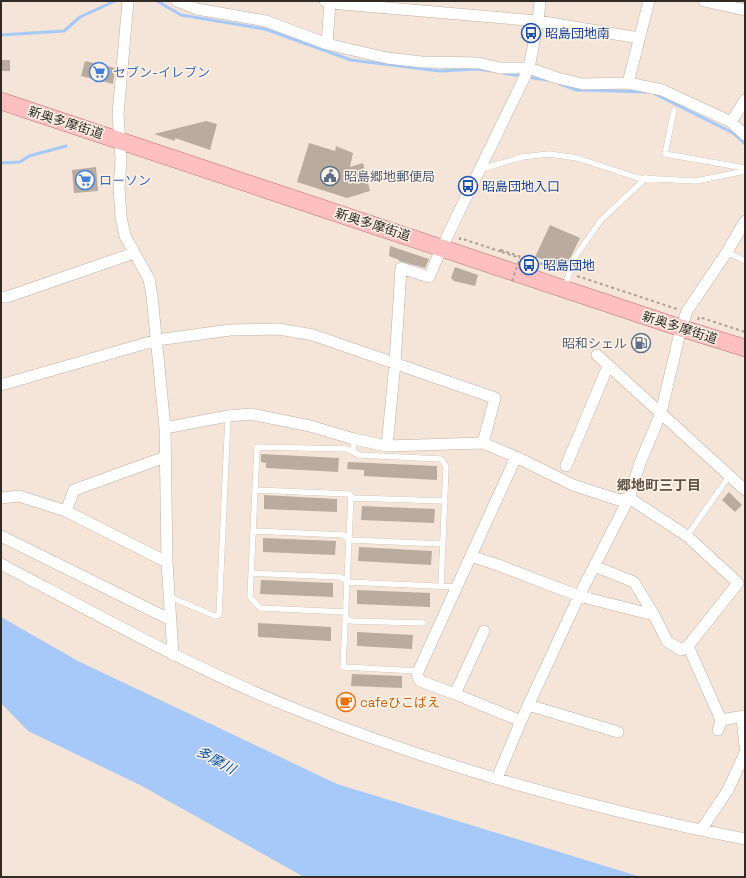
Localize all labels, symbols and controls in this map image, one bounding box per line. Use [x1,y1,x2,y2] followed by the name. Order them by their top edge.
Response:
[520,22,542,44] bus stop icon: 昭島団地南
[545,25,610,42] place label: 昭島団地南
[88,61,110,83] supermarket icon: セブン-イレブン
[113,64,210,81] place label: セブン-イレブン
[26,102,106,143] street label: 新奥多摩街道
[319,165,341,187] public building icon: 昭島郷地郵便局
[344,168,435,185] place label: 昭島郷地郵便局
[74,169,96,191] supermarket icon: ローソン
[99,172,151,189] place label: ローソン
[457,175,479,197] bus stop icon: 昭島団地入口
[482,178,560,195] place label: 昭島団地入口
[333,204,413,245] street label: 新奥多摩街道
[518,254,540,276] bus stop icon: 昭島団地
[543,257,595,274] place label: 昭島団地
[640,307,720,348] street label: 新奥多摩街道
[630,332,652,354] fuel station icon: 昭和シェル
[562,335,627,352] place label: 昭和シェル
[617,476,701,494] district label: 郷地町三丁目
[335,691,357,713] cafe icon: cafeひこばえ
[360,694,440,711] place label: cafeひこばえ
[193,742,240,779] water label: 多摩川

